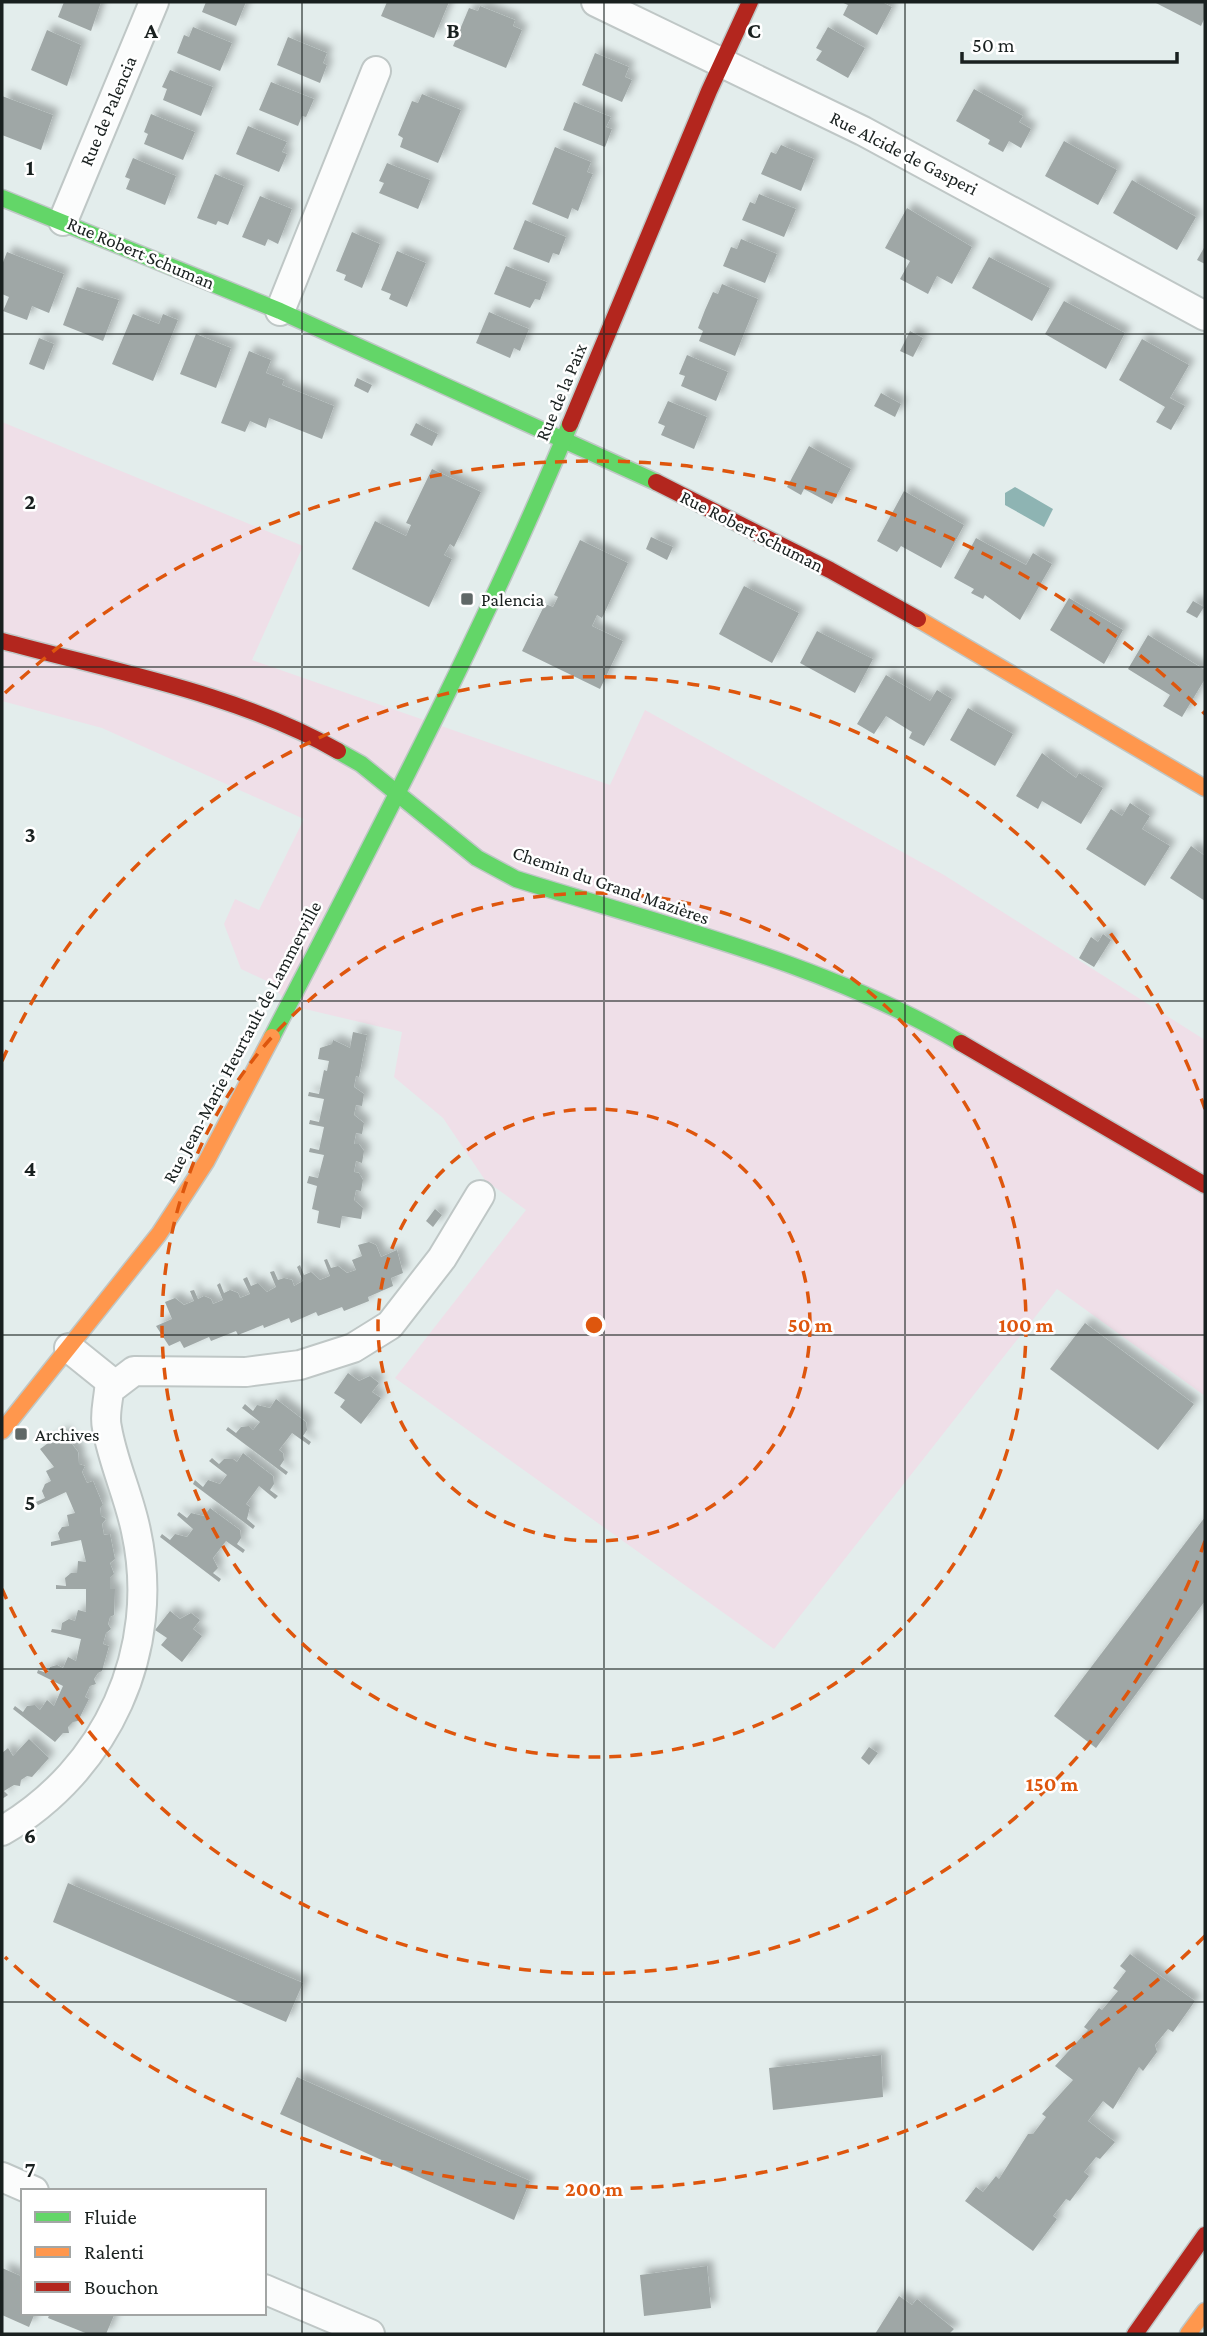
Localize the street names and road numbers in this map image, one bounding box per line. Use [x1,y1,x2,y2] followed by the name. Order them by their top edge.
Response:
[75,53,141,169] street label: Rue de Palencia
[827,107,981,199] street label: Rue Alcide de Gasperi
[64,212,218,294] street label: Rue Robert Schuman
[531,340,591,444] street label: Rue de la Paix
[677,486,827,576] street label: Rue Robert Schuman
[510,841,712,929] street label: Chemin du Grand Mazières
[159,898,325,1186] street label: Rue Jean-Marie Heurtault de Lammerville

